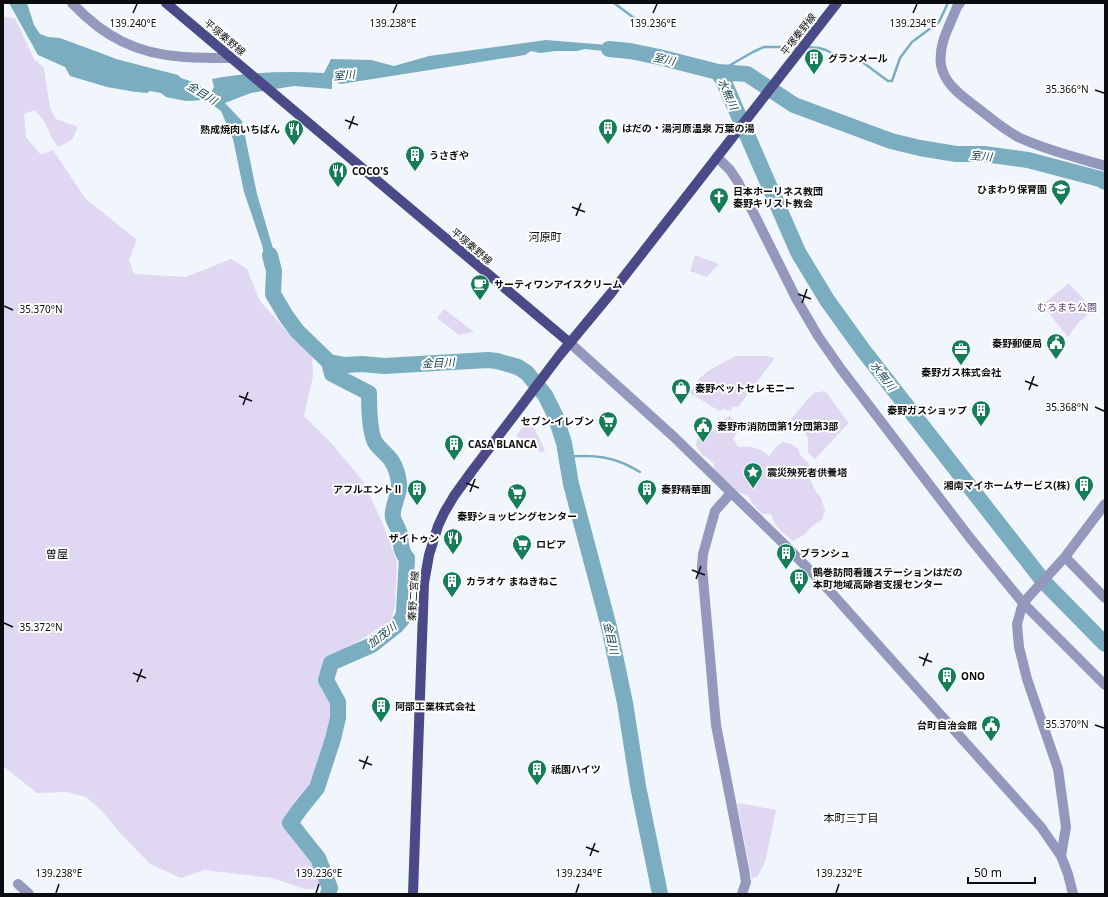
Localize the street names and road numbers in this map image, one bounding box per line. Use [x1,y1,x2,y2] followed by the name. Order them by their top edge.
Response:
[777,10,819,58] street label: 平塚秦野線
[201,16,249,58] street label: 平塚秦野線
[448,225,496,267] street label: 平塚秦野線
[404,571,422,621] street label: 秦野二宮線

